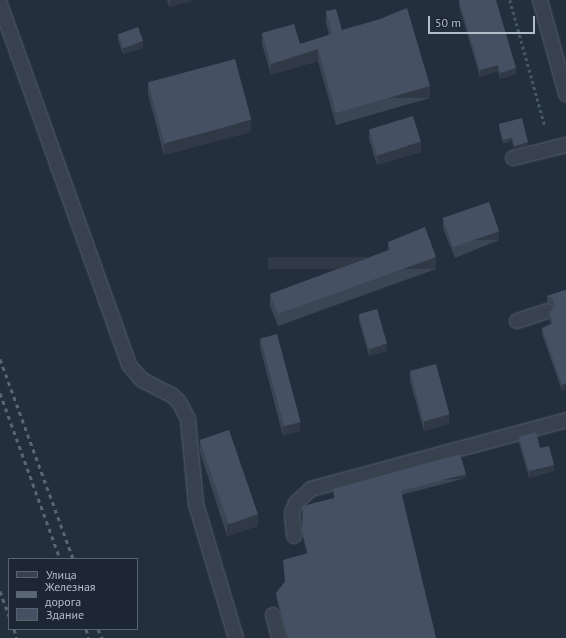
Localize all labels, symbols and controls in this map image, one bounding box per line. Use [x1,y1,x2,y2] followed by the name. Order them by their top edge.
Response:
[430,8,537,34] scale bar
[435,15,461,30] text: 50 m
[8,558,138,630] legend
[46,567,77,582] text: Улица
[45,579,96,609] text: Железная дорога
[46,607,84,622] text: Здание

